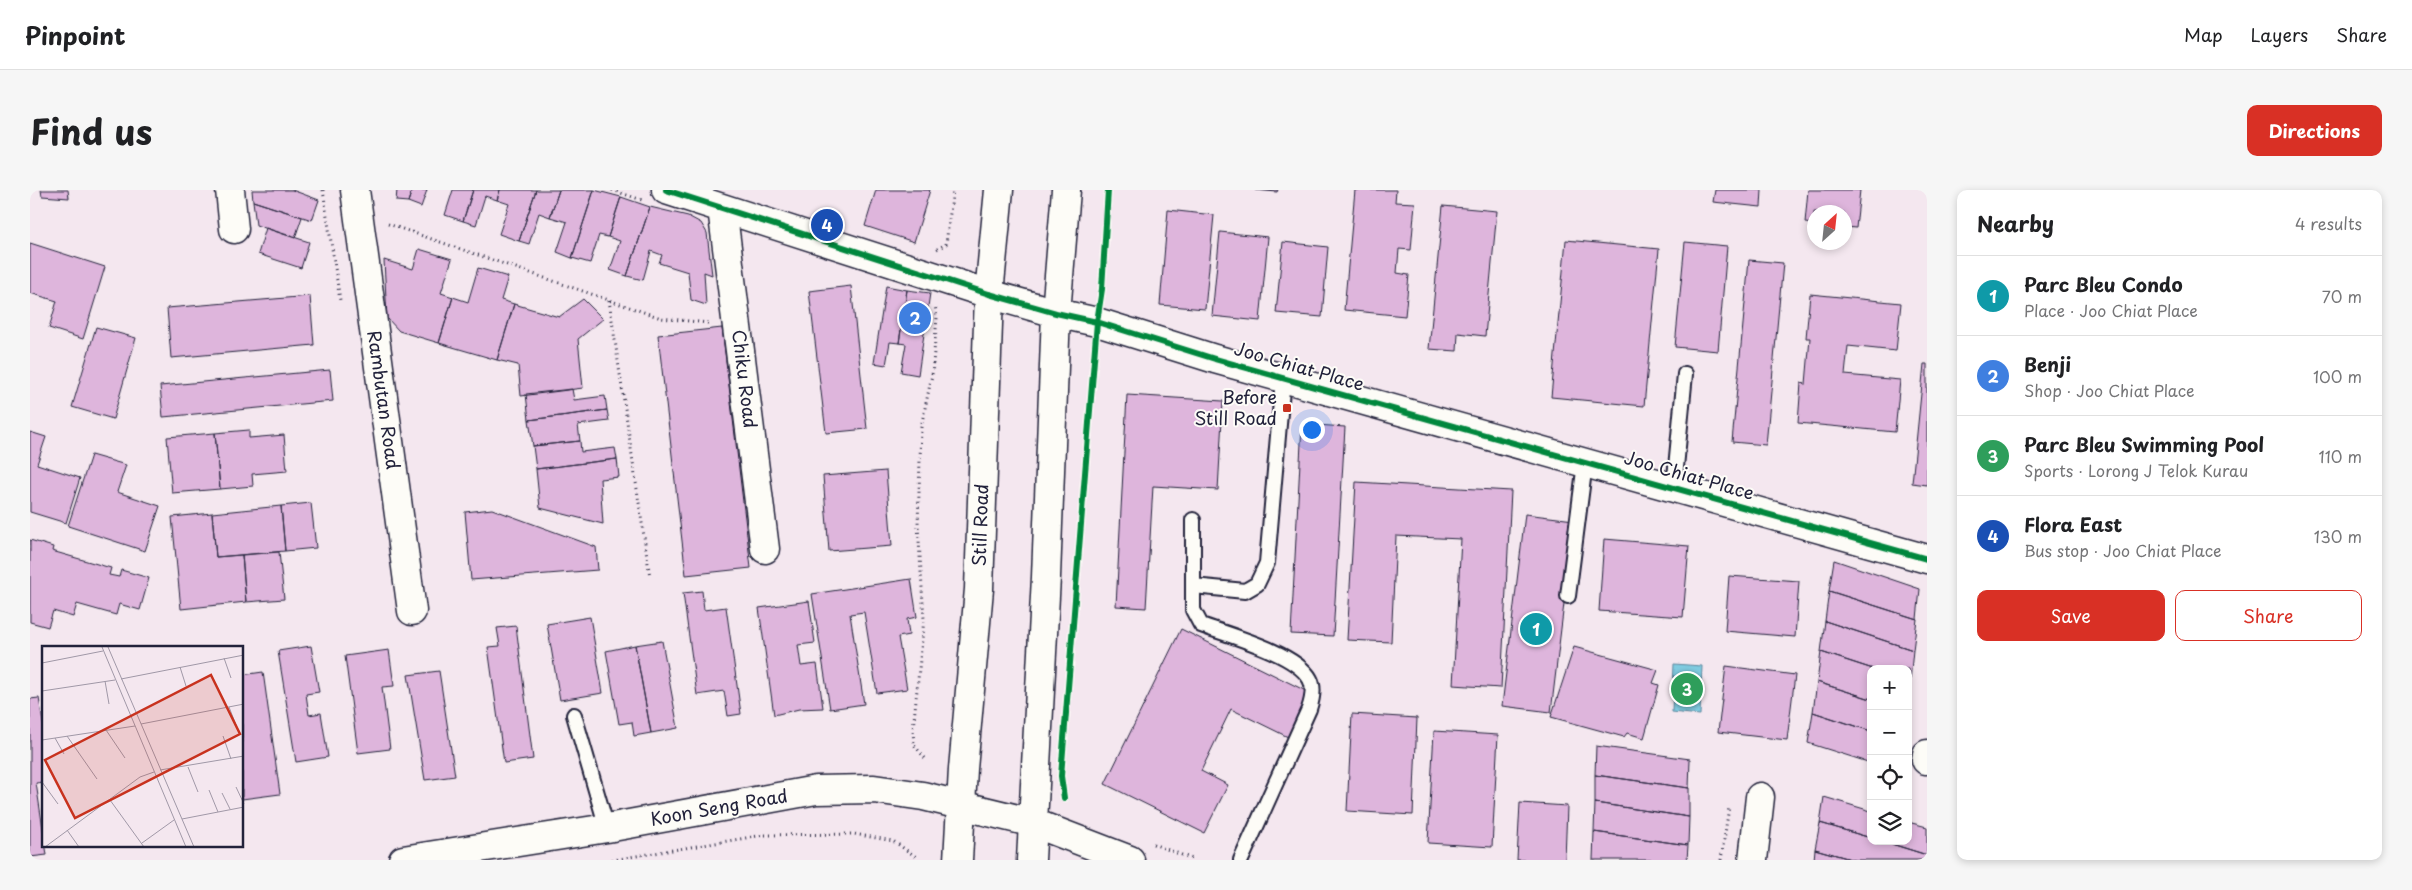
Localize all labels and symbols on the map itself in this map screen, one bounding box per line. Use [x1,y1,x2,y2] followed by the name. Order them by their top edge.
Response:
[1807,205,1852,250] north arrow
[811,206,843,244] pin: 4
[899,299,931,337] pin: 2
[726,328,765,430] street label: Chiku Road
[361,329,408,471] street label: Rambutan Road
[1231,334,1367,397] street label: Joo Chiat Place
[1194,383,1277,431] place label: Before Still Road
[1281,402,1293,414] marker: Before Still Road
[1299,417,1325,443] your location
[1621,443,1757,506] street label: Joo Chiat Place
[965,483,994,567] street label: Still Road
[1520,610,1552,648] pin: 1
[42,646,244,848] inset map
[1671,670,1703,708] pin: 3
[648,781,790,832] street label: Koon Seng Road

